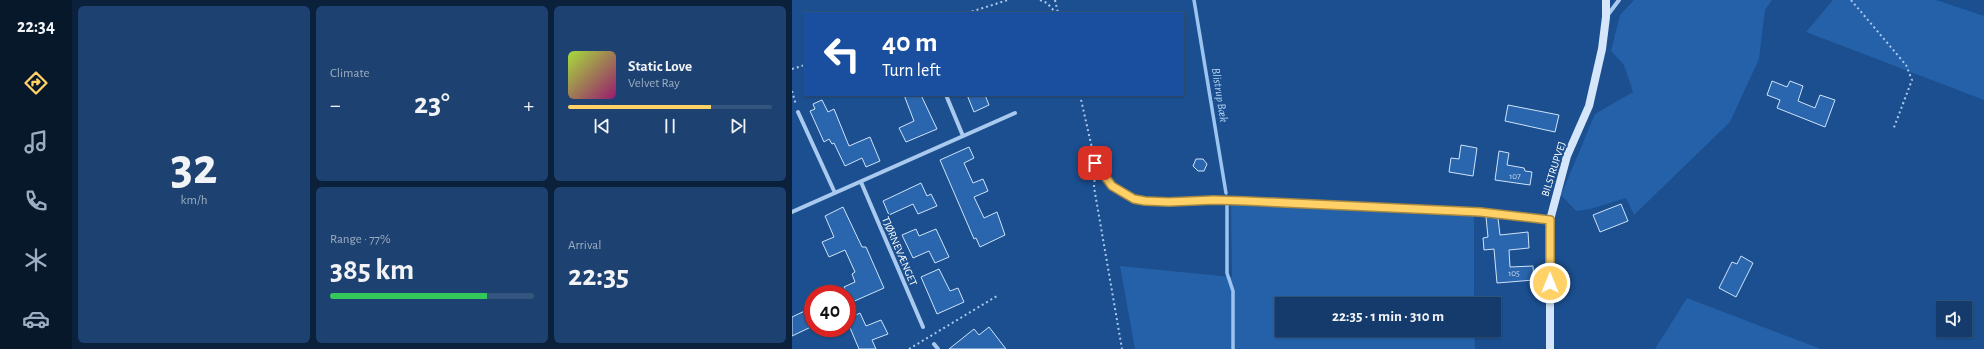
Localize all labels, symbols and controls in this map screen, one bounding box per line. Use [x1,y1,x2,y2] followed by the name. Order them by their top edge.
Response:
[17,18,55,36] text: 22:34
[816,28,868,80] icon: left
[882,29,938,57] text: 40 m
[628,59,692,74] text: Static Love
[882,62,941,80] text: Turn left
[330,67,369,80] text: Climate
[1209,67,1230,124] water label: Blistrup Bæk
[22,69,50,97] icon: directions
[628,77,680,90] text: Velvet Ray
[414,89,450,119] text: 23°
[330,94,341,116] text: −
[523,94,534,116] text: +
[591,115,613,137] icon: previous
[659,115,681,137] icon: pause
[727,115,749,137] icon: next
[22,128,50,156] icon: music
[1539,140,1568,198] street label: BILSTRUPVEJ
[171,141,217,193] text: 32
[1078,146,1112,180] pin
[1084,152,1106,174] icon: arrive
[1509,172,1521,181] house number: 107
[22,187,50,215] icon: phone
[181,194,207,207] text: km/h
[880,215,919,288] street label: TJØRNEVÆNGET
[330,233,391,246] text: Range · 77%
[568,239,601,252] text: Arrival
[22,246,50,274] icon: climate
[330,255,414,285] text: 385 km
[568,261,629,291] text: 22:35
[1529,262,1571,304] position arrow
[1508,269,1520,278] house number: 105
[804,285,856,337] speed limit sign: 40
[1936,301,1972,337] map controls
[1936,301,1972,337] button: sound
[22,305,50,333] icon: car
[1332,309,1444,324] text: 22:35 · 1 min · 310 m

